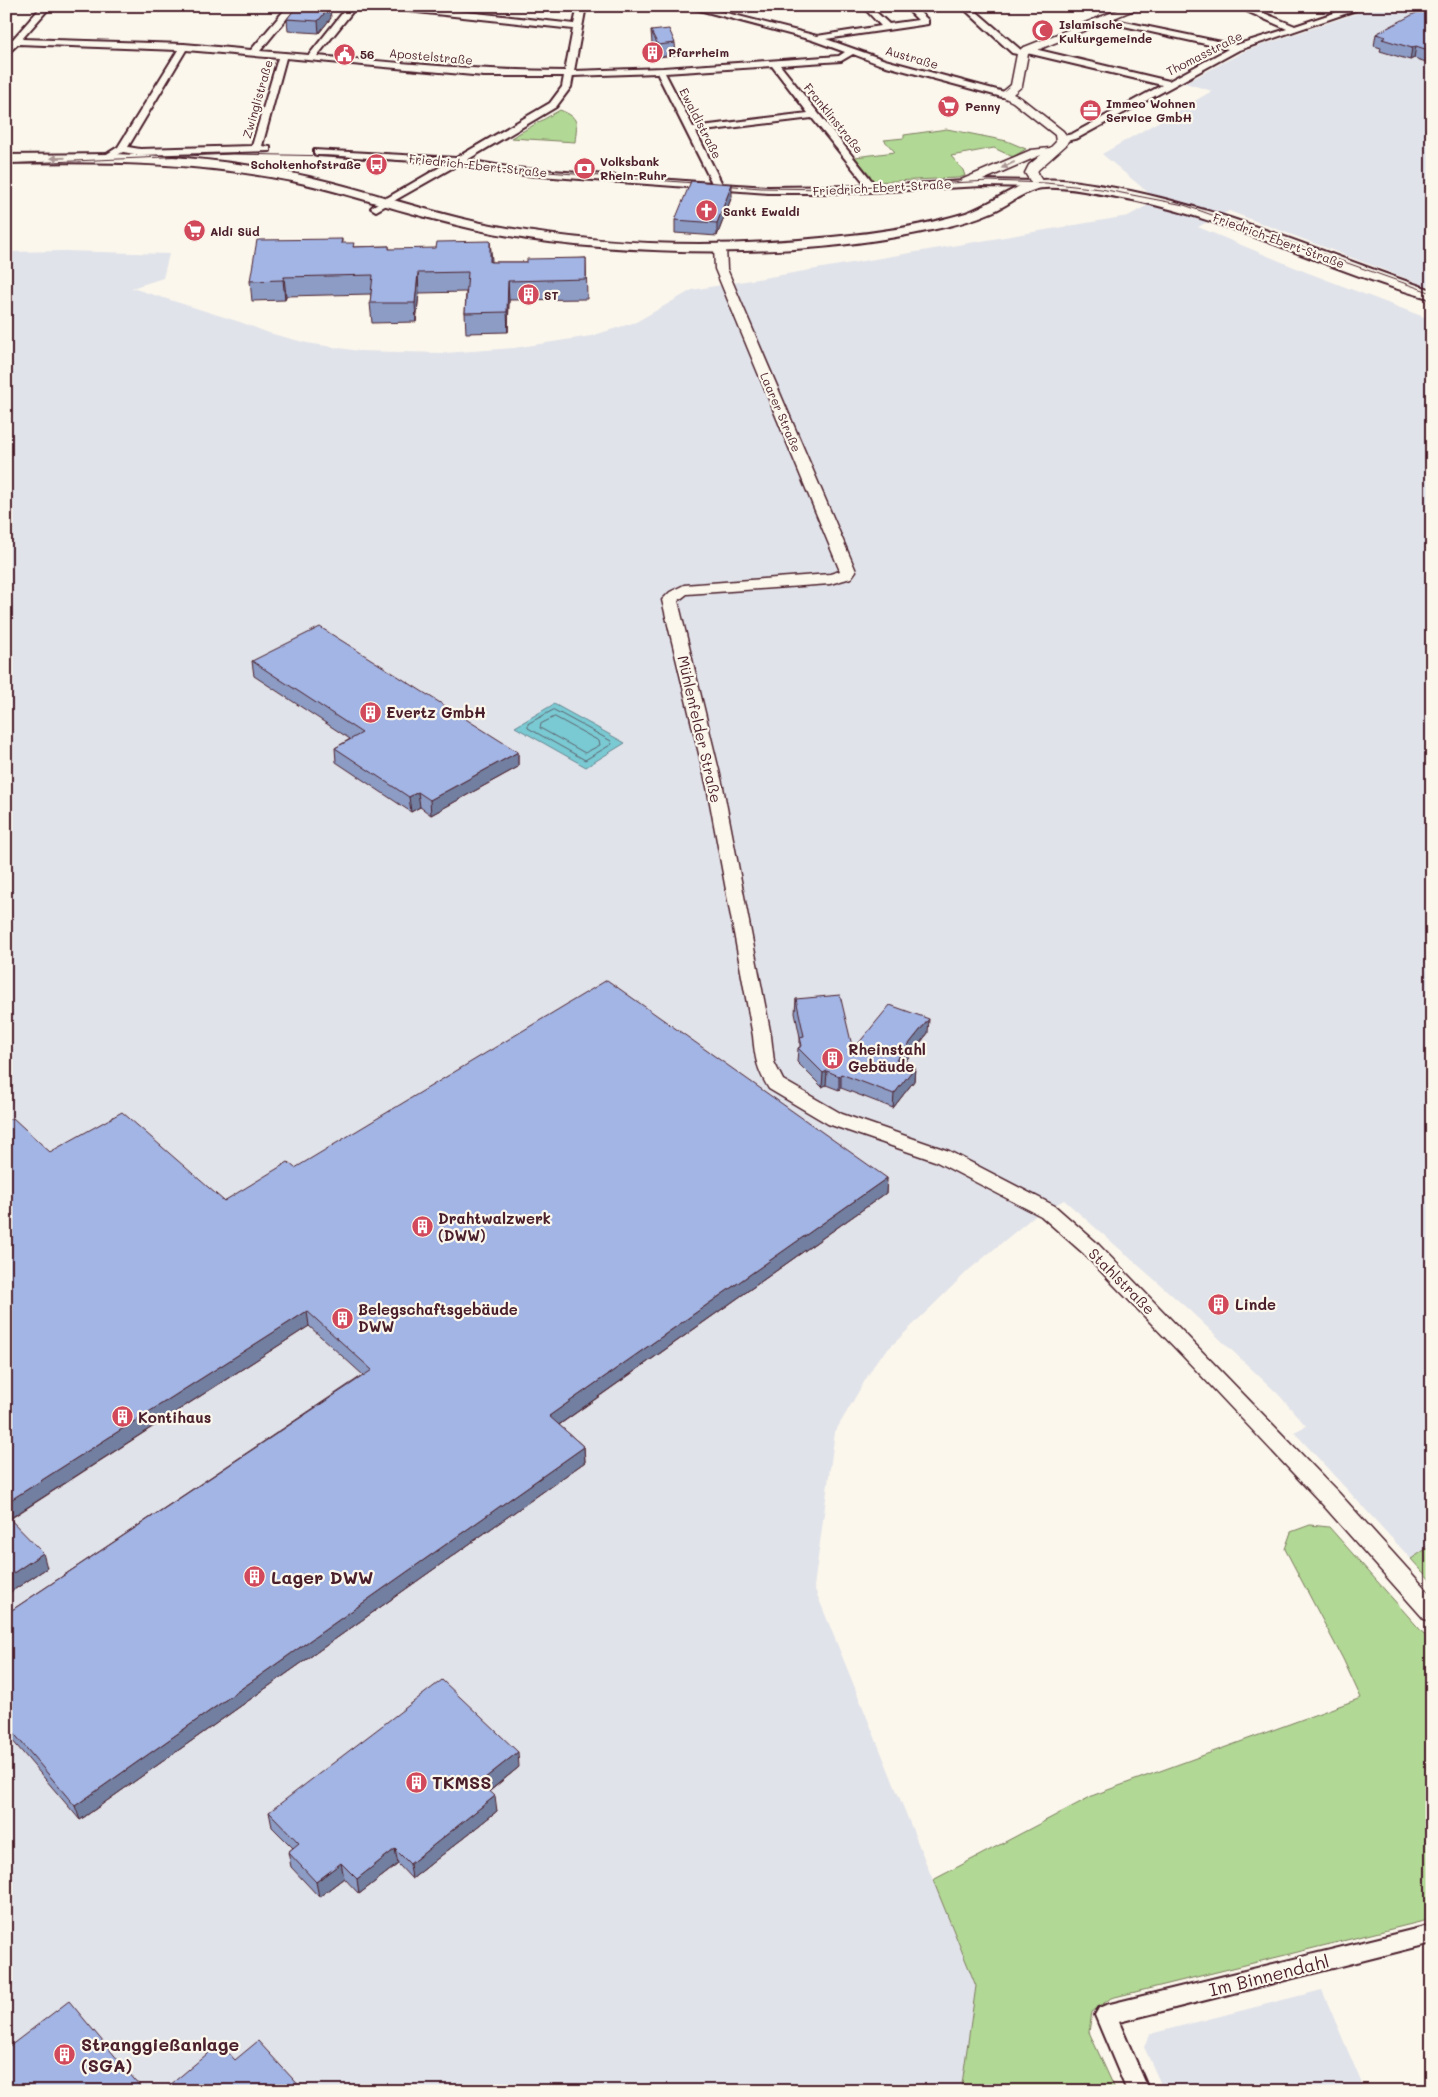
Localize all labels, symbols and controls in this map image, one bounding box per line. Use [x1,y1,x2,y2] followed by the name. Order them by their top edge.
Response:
[1059,16,1152,46] place label: Islamische Kulturgemeinde
[1031,19,1055,43] mosque icon: Islamische Kulturgemeinde
[1163,27,1245,79] street label: Thomasstraße
[640,40,664,64] building icon: Pfarrheim
[332,42,356,66] public building icon: 56
[884,42,940,72] street label: Austraße
[388,44,474,68] street label: Apostelstraße
[668,44,729,60] place label: Pfarrheim
[360,46,374,62] place label: 56
[238,58,276,140] street label: Zwinglistraße
[801,79,867,157] street label: Franklinstraße
[676,85,726,161] street label: Ewaldistraße
[937,94,961,118] supermarket icon: Penny
[1106,95,1195,125] place label: Immeo Wohnen Service GmbH
[965,98,1001,114] place label: Penny
[1078,98,1102,122] office icon: Immeo Wohnen Service GmbH
[408,150,548,180] street label: Friedrich-Ebert-Straße
[365,152,389,176] bus stop icon: Scholtenhofstraße
[600,153,667,183] place label: Volksbank Rhein-Ruhr
[50,154,66,162] one-way arrow
[250,156,361,172] place label: Scholtenhofstraße
[572,156,596,180] bank icon: Volksbank Rhein-Ruhr
[1001,161,1015,169] one-way arrow
[812,175,952,199] street label: Friedrich-Ebert-Straße
[695,199,719,223] church icon: Sankt Ewaldi
[723,203,800,219] place label: Sankt Ewaldi
[1211,209,1347,271] street label: Friedrich-Ebert-Straße
[182,219,206,243] supermarket icon: Aldi Süd
[210,223,260,239] place label: Aldi Süd
[516,283,540,307] building icon: ST
[544,287,559,303] place label: ST
[757,370,805,454] street label: Laarer Straße
[673,653,727,805] street label: Mühlenfelder Straße
[358,700,382,724] building icon: Evertz GmbH
[386,702,486,722] place label: Evertz GmbH
[848,1039,926,1076] place label: Rheinstahl Gebäude
[820,1046,844,1070] building icon: Rheinstahl Gebäude
[438,1208,551,1245] place label: Drahtwalzwerk (DWW)
[410,1215,434,1239] building icon: Drahtwalzwerk (DWW)
[1084,1243,1160,1319] street label: Stahlstraße
[1207,1292,1231,1316] building icon: Linde
[1235,1294,1276,1314] place label: Linde
[358,1299,518,1336] place label: Belegschaftsgebäude DWW
[330,1306,354,1330] building icon: Belegschaftsgebäude DWW
[110,1405,134,1429] building icon: Kontihaus
[138,1407,211,1427] place label: Kontihaus
[243,1565,267,1589] building icon: Lager DWW
[271,1565,373,1589] place label: Lager DWW
[404,1770,428,1794] building icon: TKMSS
[432,1770,492,1794] place label: TKMSS
[1206,1948,1332,2002] street label: Im Binnendahl
[81,2032,240,2077] place label: Stranggießanlage (SGA)
[53,2042,77,2066] building icon: Stranggießanlage (SGA)

